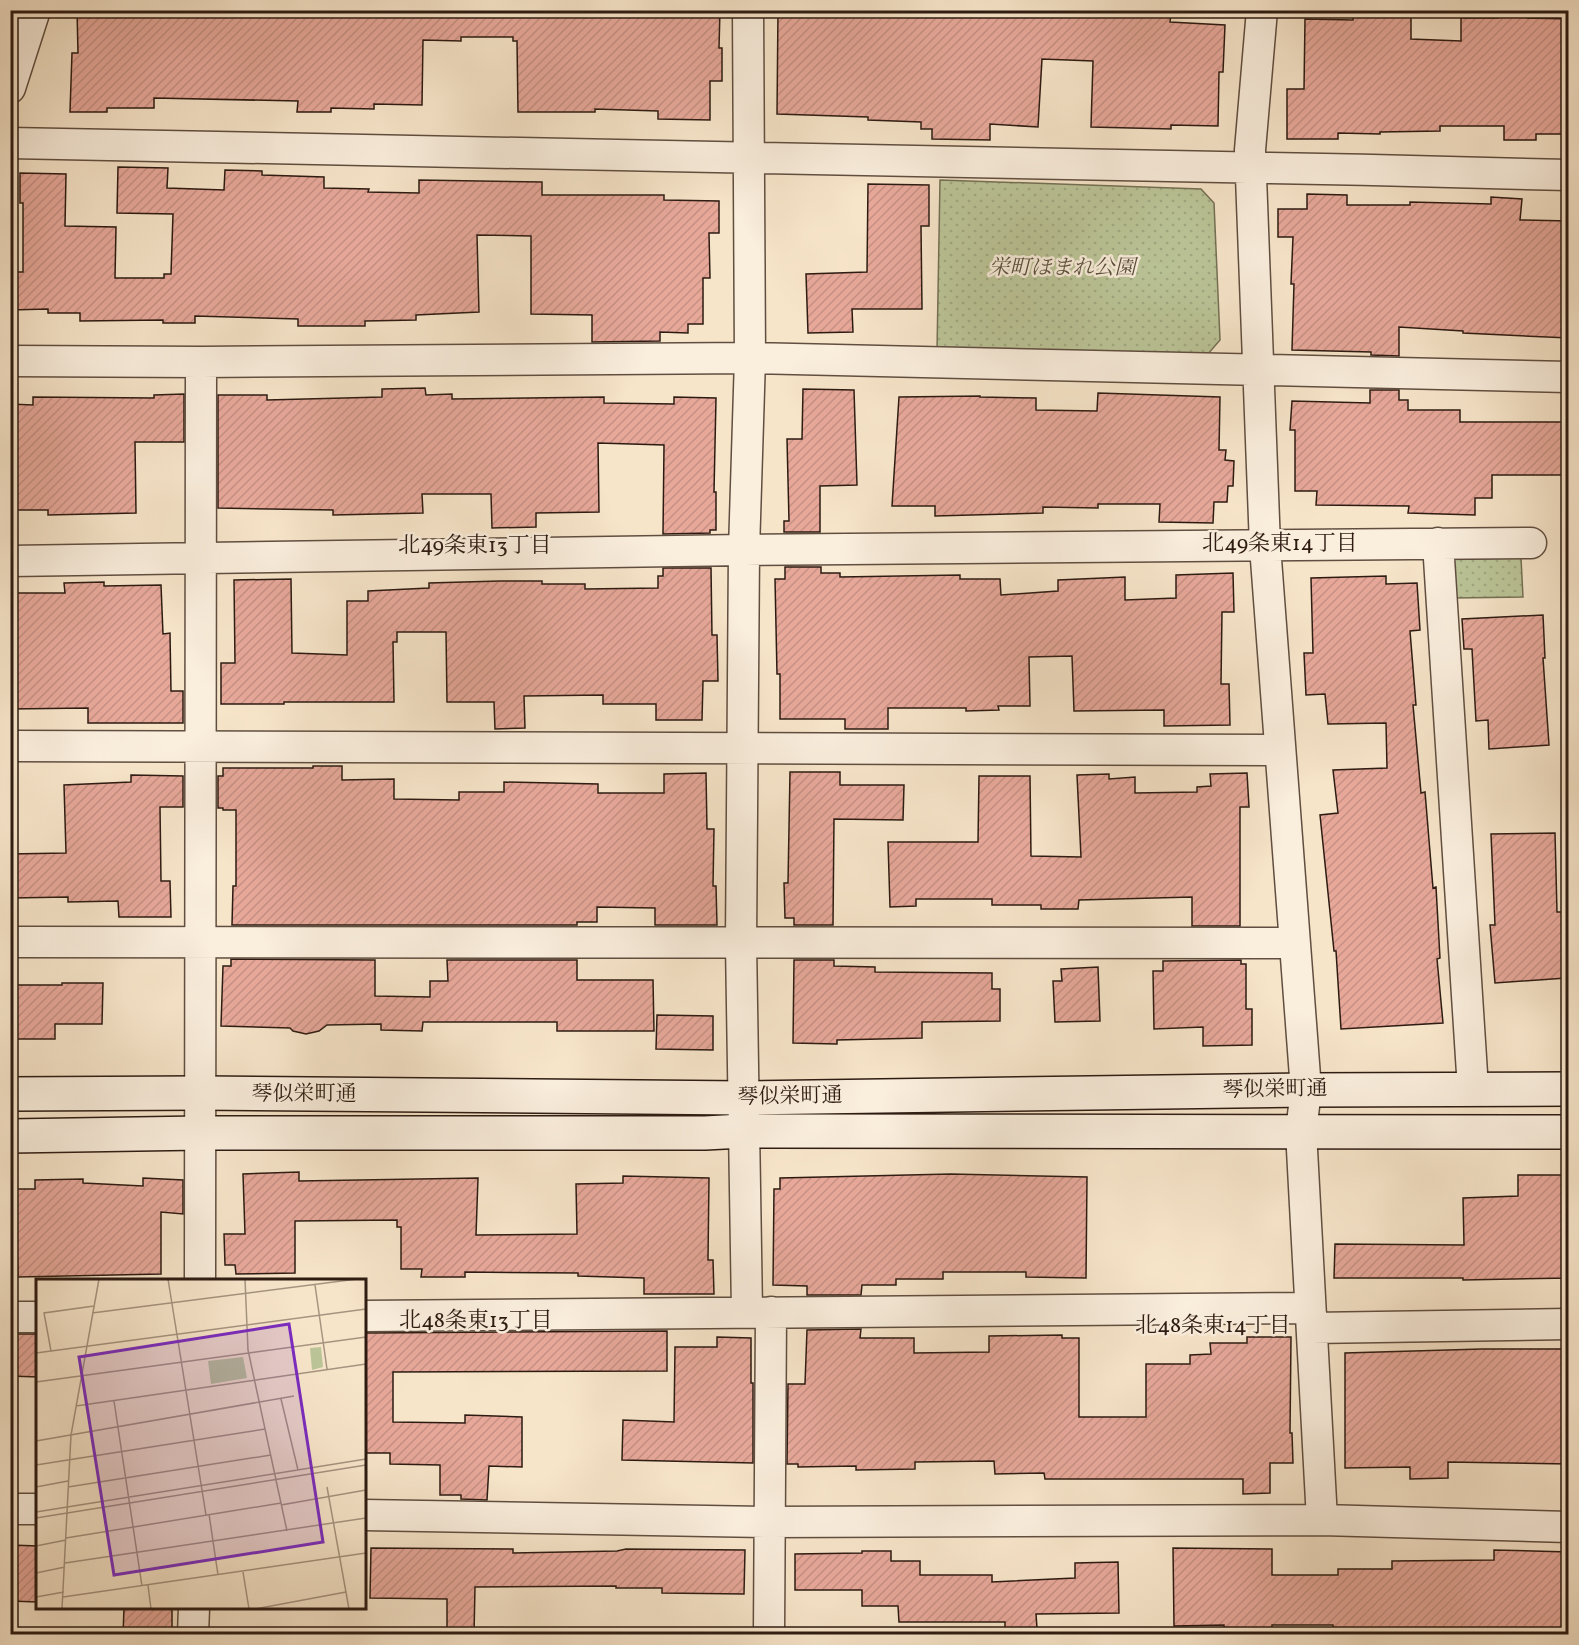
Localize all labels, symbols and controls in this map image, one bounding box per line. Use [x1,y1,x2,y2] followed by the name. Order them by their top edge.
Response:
[989,254,1138,283] park label: 栄町ほまれ公園
[1202,529,1358,560] district label: 北49条東14丁目
[398,531,552,562] district label: 北49条東13丁目
[1222,1075,1328,1105] street label: 琴似栄町通
[252,1080,357,1109] street label: 琴似栄町通
[737,1082,843,1112] street label: 琴似栄町通
[36,1279,366,1609] inset map
[399,1306,553,1337] district label: 北48条東13丁目
[1135,1311,1291,1342] district label: 北48条東14丁目

